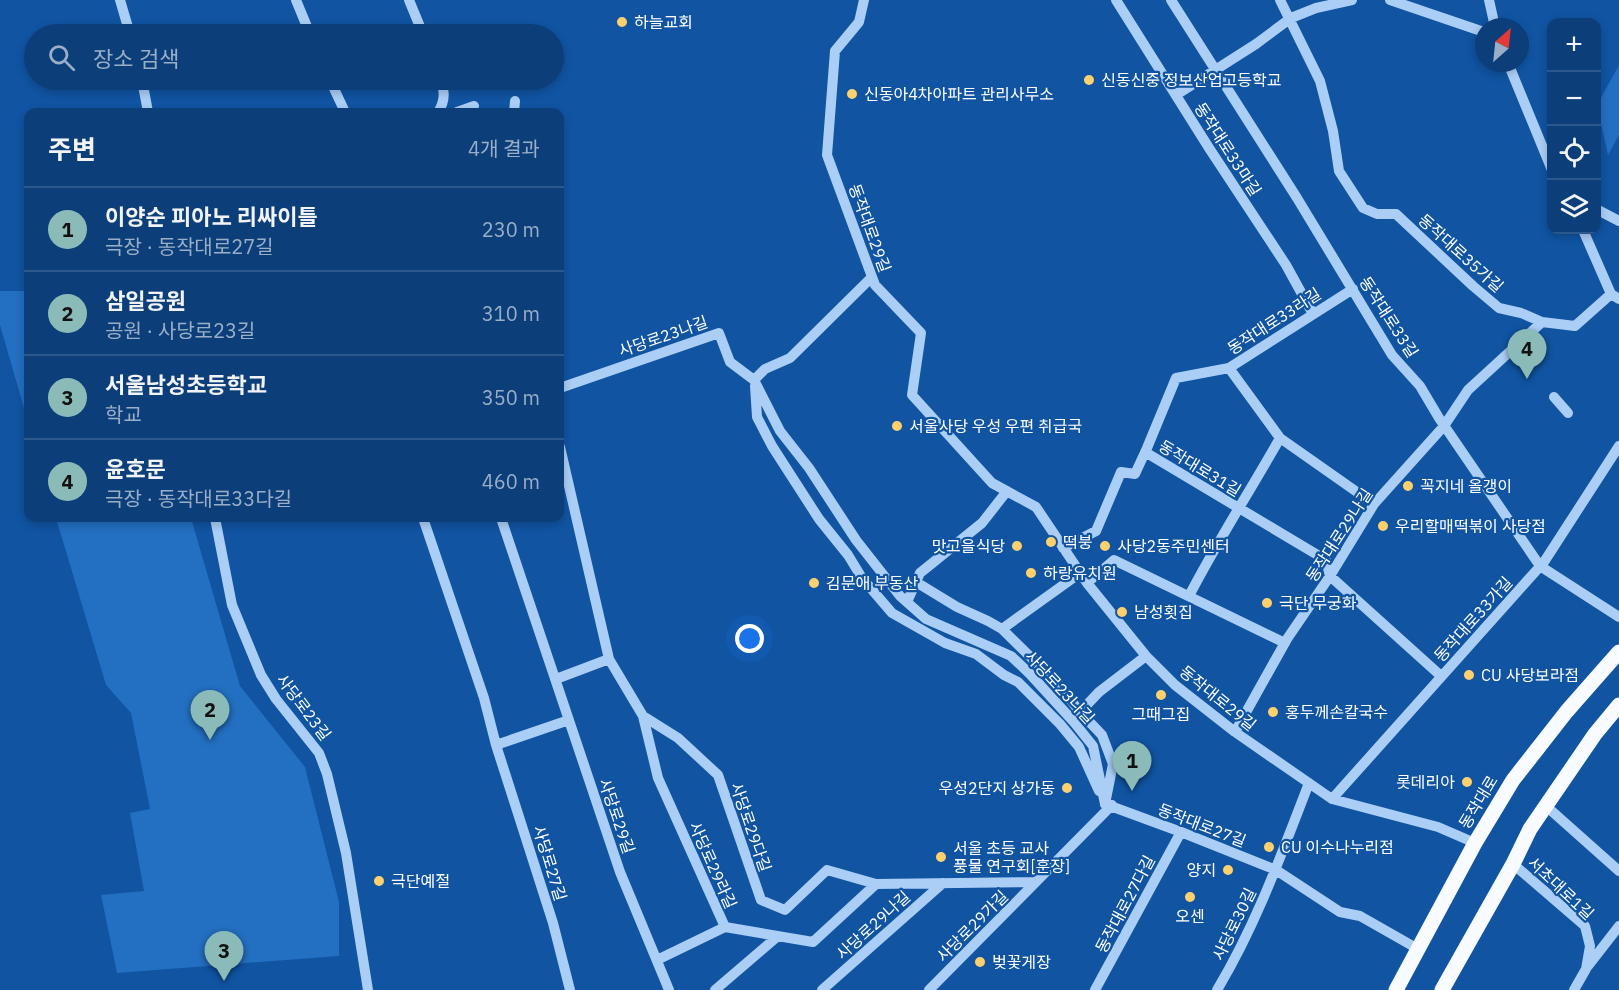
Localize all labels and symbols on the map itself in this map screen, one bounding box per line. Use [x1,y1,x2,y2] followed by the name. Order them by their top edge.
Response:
[634,12,693,32] place label: 하늘교회
[615,15,629,29] marker: 하늘교회
[1475,18,1529,72] north arrow
[1101,70,1281,90] place label: 신동신중 정보산업고등학교
[1082,73,1096,87] marker: 신동신중 정보산업고등학교
[864,84,1054,104] place label: 신동아4차아파트 관리사무소
[845,87,859,101] marker: 신동아4차아파트 관리사무소
[1190,98,1266,200] street label: 동작대로33마길
[845,181,895,275] street label: 동작대로29길
[1414,210,1508,296] street label: 동작대로35가길
[1355,273,1423,361] street label: 동작대로33길
[1223,283,1325,359] street label: 동작대로33라길
[616,311,710,361] street label: 사당로23나길
[1508,330,1546,379] pin: 4
[909,416,1082,436] place label: 서울사당 우성 우편 취급국
[890,419,904,433] marker: 서울사당 우성 우편 취급국
[1155,436,1245,500] street label: 동작대로31길
[1420,476,1512,496] place label: 꼭지네 올갱이
[1401,479,1415,493] marker: 꼭지네 올갱이
[1301,484,1377,586] street label: 동작대로29나길
[1395,516,1546,536] place label: 우리할매떡볶이 사당점
[1376,519,1390,533] marker: 우리할매떡볶이 사당점
[1063,532,1092,552] place label: 떡붕
[1044,535,1058,549] marker: 떡붕
[931,536,1005,556] place label: 맛고을식당
[1117,536,1230,556] place label: 사당2동주민센터
[1010,539,1024,553] marker: 맛고을식당
[1098,539,1112,553] marker: 사당2동주민센터
[1043,563,1117,583] place label: 하랑유치원
[1024,566,1038,580] marker: 하랑유치원
[1430,572,1516,666] street label: 동작대로33가길
[826,573,918,593] place label: 김문애 부동산
[807,576,821,590] marker: 김문애 부동산
[1279,593,1357,613] place label: 극단 무궁화
[1260,596,1274,610] marker: 극단 무궁화
[1134,602,1193,622] place label: 남성횟집
[1115,605,1129,619] marker: 남성횟집
[735,624,764,653] your location
[1021,646,1099,728] street label: 사당로23나길
[1176,661,1260,735] street label: 동작대로29길
[1481,665,1579,685] place label: CU 사당보라점
[1462,668,1476,682] marker: CU 사당보라점
[273,670,335,744] street label: 사당로23길
[1154,688,1168,702] marker: 그때그집
[190,690,230,740] pin: 2
[1285,702,1388,722] place label: 홍두께손칼국수
[1132,704,1190,724] place label: 그때그집
[1266,705,1280,719] marker: 홍두께손칼국수
[1112,742,1152,791] pin: 1
[1454,771,1502,832] street label: 동작대로
[1396,772,1455,792] place label: 롯데리아
[1460,775,1474,789] marker: 롯데리아
[595,776,639,856] street label: 사당로29길
[939,778,1055,798] place label: 우성2단지 상가동
[726,780,776,874] street label: 사당로29다길
[1060,781,1074,795] marker: 우성2단지 상가동
[1155,799,1249,851] street label: 동작대로27길
[685,819,741,911] street label: 사당로29라길
[529,823,571,903] street label: 사당로27길
[1281,837,1394,857] place label: CU 이수나누리점
[953,838,1070,876] place label: 서울 초등 교사 풍물 연구회[훈장]
[1262,840,1276,854] marker: CU 이수나누리점
[934,850,948,864] marker: 서울 초등 교사 풍물 연구회[훈장]
[1091,852,1159,956] street label: 동작대로27다길
[1524,852,1598,924] street label: 서초대로1길
[1187,860,1216,880] place label: 양지
[1221,863,1235,877] marker: 양지
[391,871,450,891] place label: 극단예절
[372,874,386,888] marker: 극단예절
[1208,885,1260,963] street label: 사당로30길
[932,886,1012,966] street label: 사당로29가길
[832,887,914,963] street label: 사당로29나길
[1183,890,1197,904] marker: 오센
[1175,906,1205,926] place label: 오센
[204,932,244,981] pin: 3
[992,952,1051,972] place label: 벚꽃게장
[973,955,987,969] marker: 벚꽃게장

